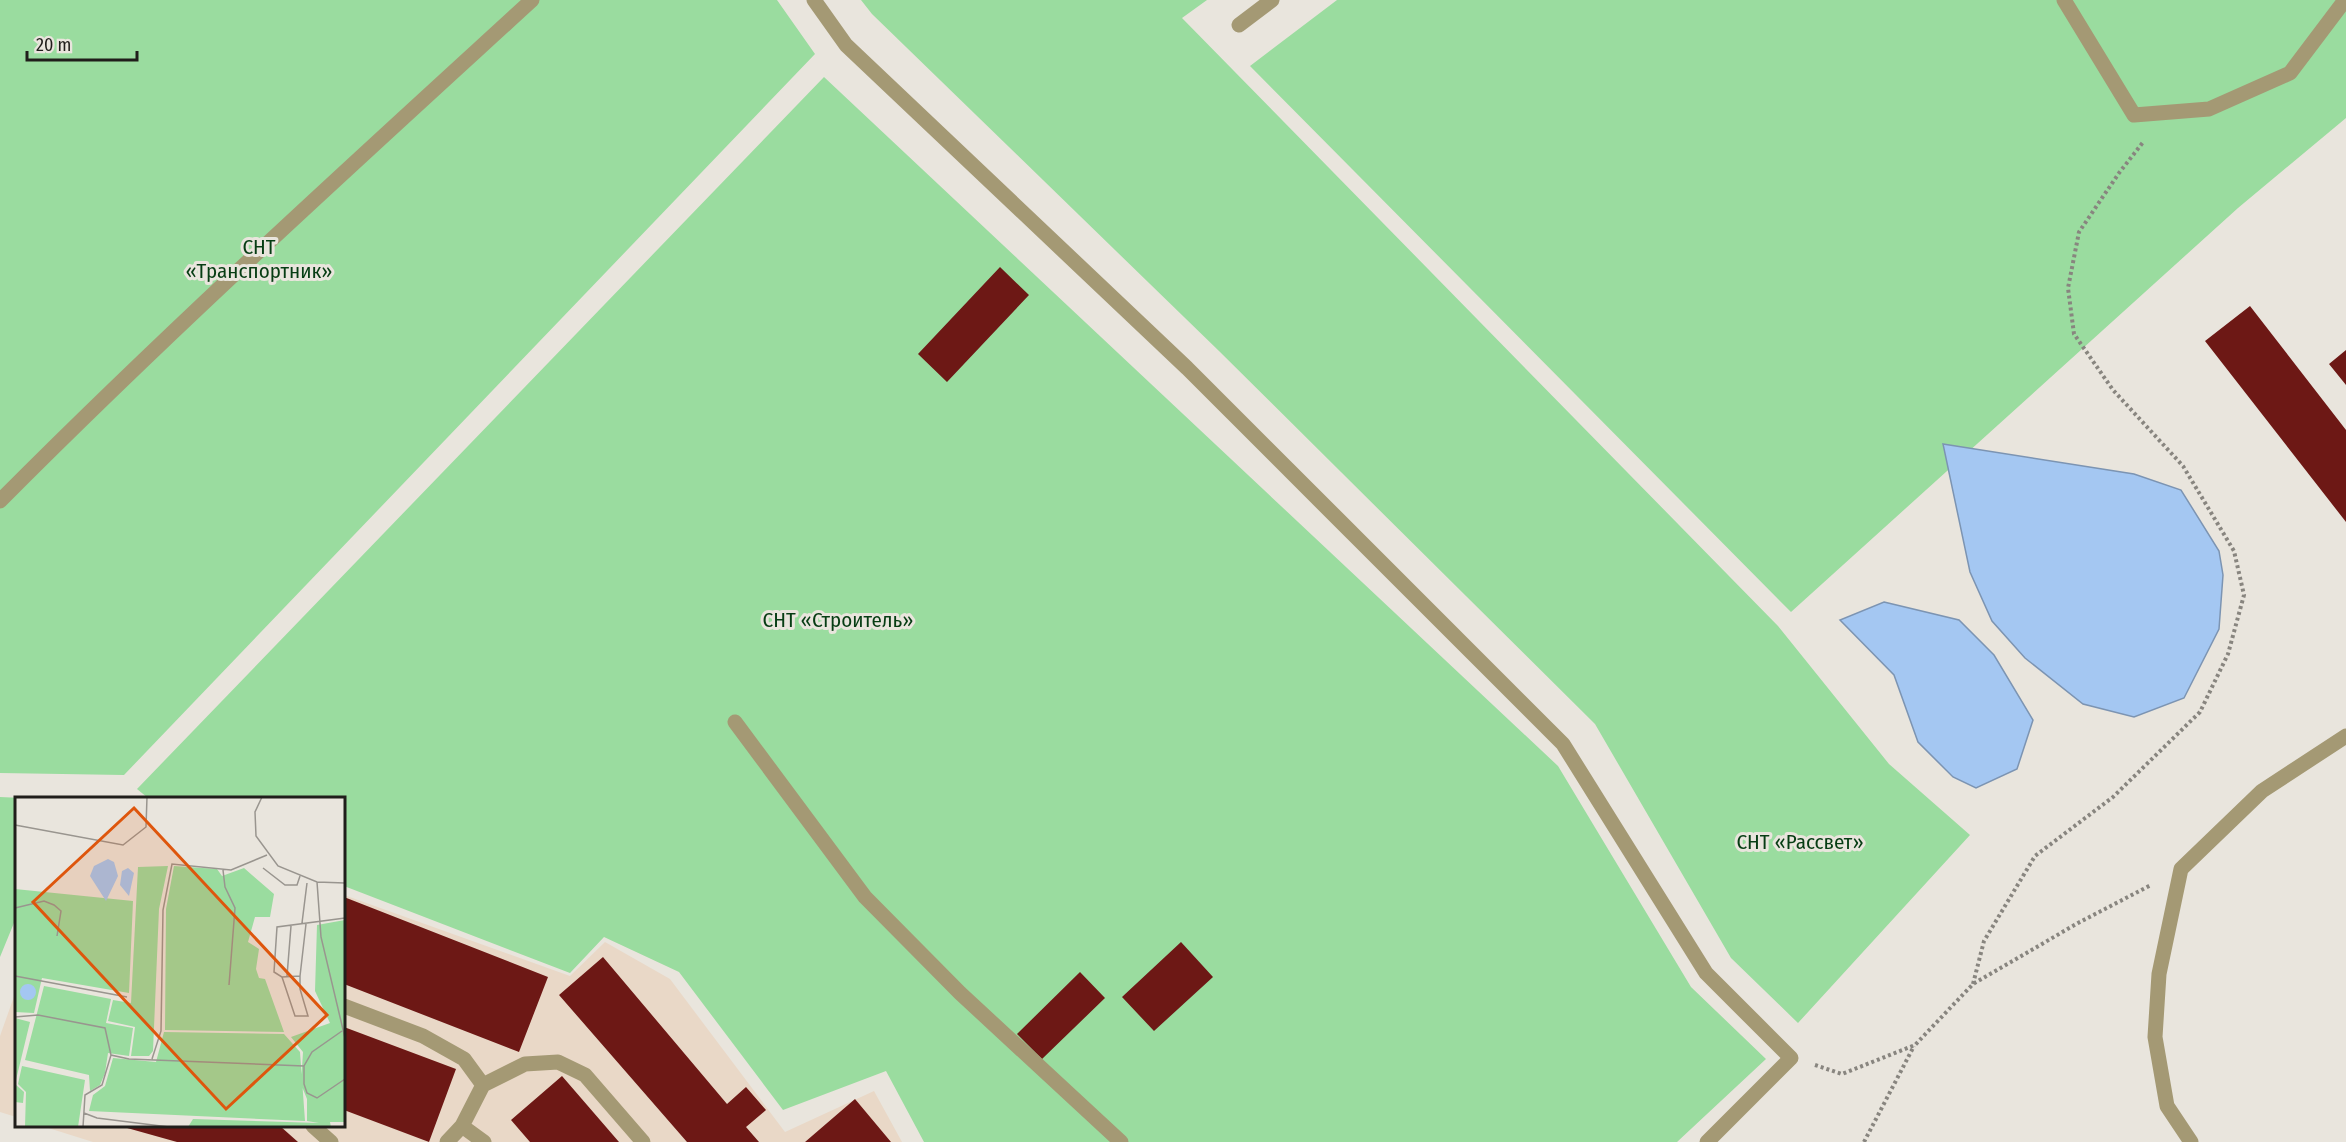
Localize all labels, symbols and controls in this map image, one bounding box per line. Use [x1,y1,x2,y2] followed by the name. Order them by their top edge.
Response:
[27,24,136,62] scale bar
[36,34,71,56] text: 20 m
[186,234,332,284] park label: СНТ «Транспортник»
[763,607,913,633] park label: СНТ «Строитель»
[15,797,345,1127] inset map
[1736,829,1864,855] park label: СНТ «Рассвет»

